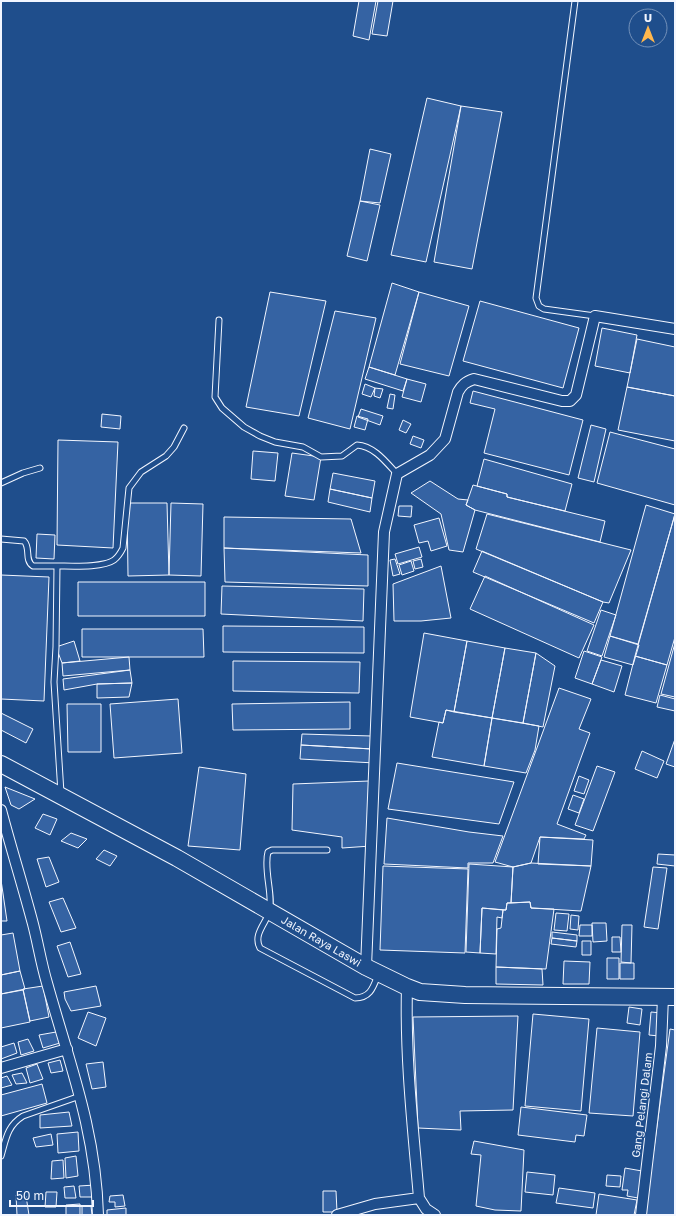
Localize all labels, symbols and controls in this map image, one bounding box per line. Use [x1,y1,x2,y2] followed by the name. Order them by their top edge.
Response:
[628,8,668,48] north arrow
[644,11,652,24] text: U
[279,913,364,969] street label: Jalan Raya Laswi
[629,1052,654,1158] street label: Gang Pelangi Dalam
[10,1182,93,1208] scale bar
[16,1188,44,1203] text: 50 m

